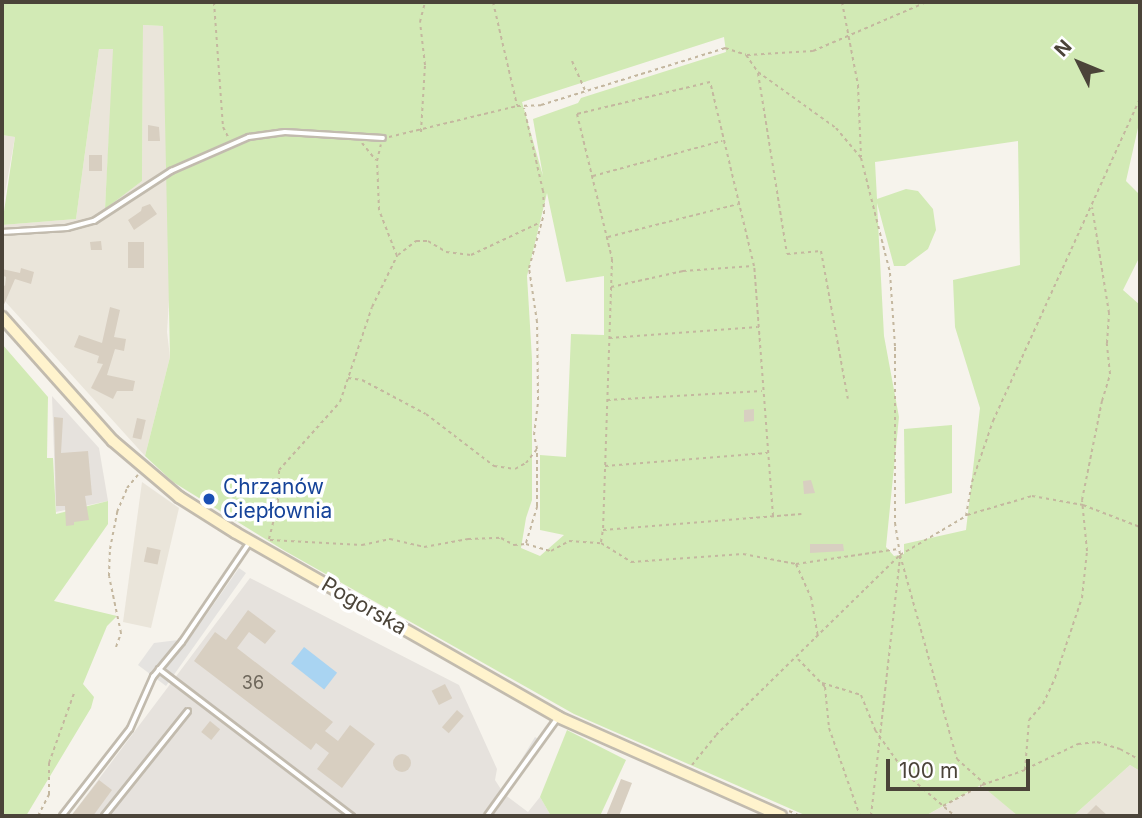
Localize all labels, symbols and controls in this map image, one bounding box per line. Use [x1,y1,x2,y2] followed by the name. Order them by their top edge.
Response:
[1044,28,1114,98] north arrow
[1050,35,1077,61] text: N
[223,474,332,524] place label: Chrzanów Ciepłownia
[201,491,217,507] marker: Chrzanów Ciepłownia
[317,572,411,640] street label: Pogorska
[242,672,264,694] house number: 36
[890,744,1034,788] scale bar
[899,758,958,783] text: 100 m

